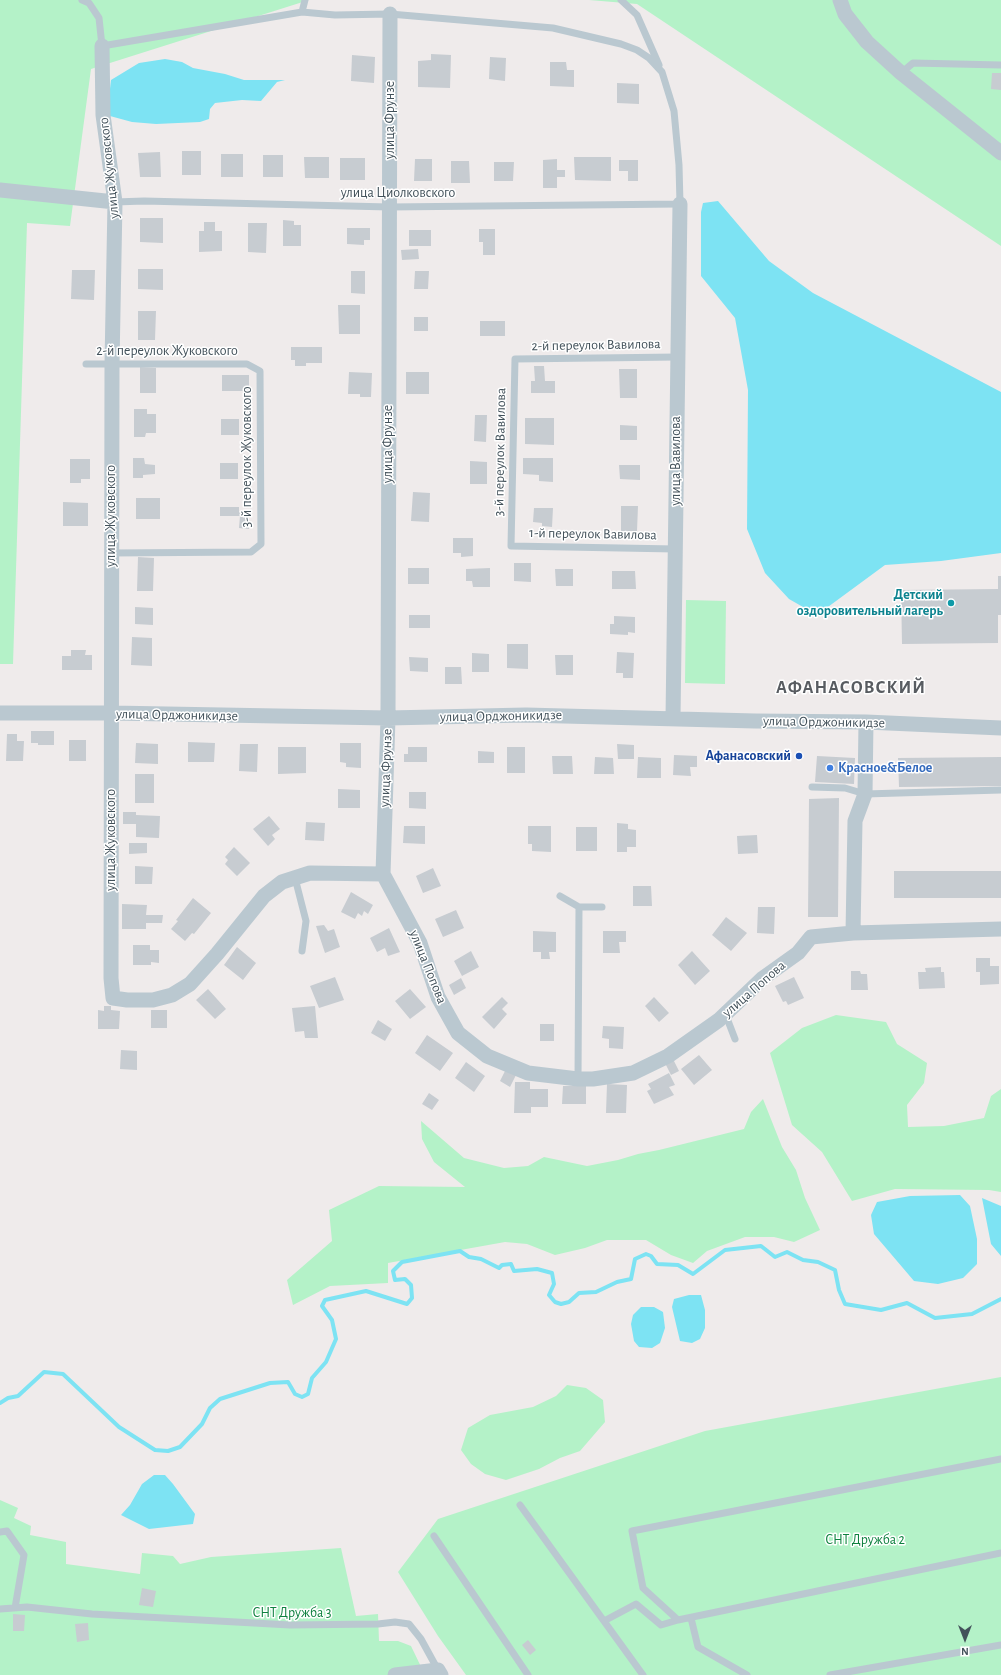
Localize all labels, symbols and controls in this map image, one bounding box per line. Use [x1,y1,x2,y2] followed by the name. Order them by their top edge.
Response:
[382,81,398,159] street label: улица Фрунзе
[95,116,123,220] street label: улица Жуковского
[341,185,455,201] street label: улица Циолковского
[531,335,661,355] street label: 2-й переулок Вавилова
[96,343,238,359] street label: 2-й переулок Жуковского
[239,387,255,527] street label: 3-й переулок Жуковского
[490,388,510,516] street label: 3-й переулок Вавилова
[380,405,396,483] street label: улица Фрунзе
[668,416,684,506] street label: улица Вавилова
[103,465,119,567] street label: улица Жуковского
[529,524,657,544] street label: 1-й переулок Вавилова
[797,587,943,620] place label: Детский оздоровительный лагерь
[946,598,956,608] marker: Детский оздоровительный лагерь
[776,677,926,699] district label: АФАНАСОВСКИЙ
[116,706,238,724] street label: улица Орджоникидзе
[440,707,562,725] street label: улица Орджоникидзе
[763,713,885,731] street label: улица Орджоникидзе
[376,729,396,807] street label: улица Фрунзе
[706,748,791,764] place label: Афанасовский
[794,751,804,761] marker: Афанасовский
[838,760,932,776] place label: Красное&Белое
[825,763,835,773] marker: Красное&Белое
[103,789,119,891] street label: улица Жуковского
[406,928,450,1006] street label: улица Попова
[719,957,789,1021] street label: улица Попова
[825,1532,905,1548] park label: СНТ Дружба 2
[252,1605,332,1621] park label: СНТ Дружба 3
[945,1619,985,1659] north arrow
[961,1646,969,1657] text: N

